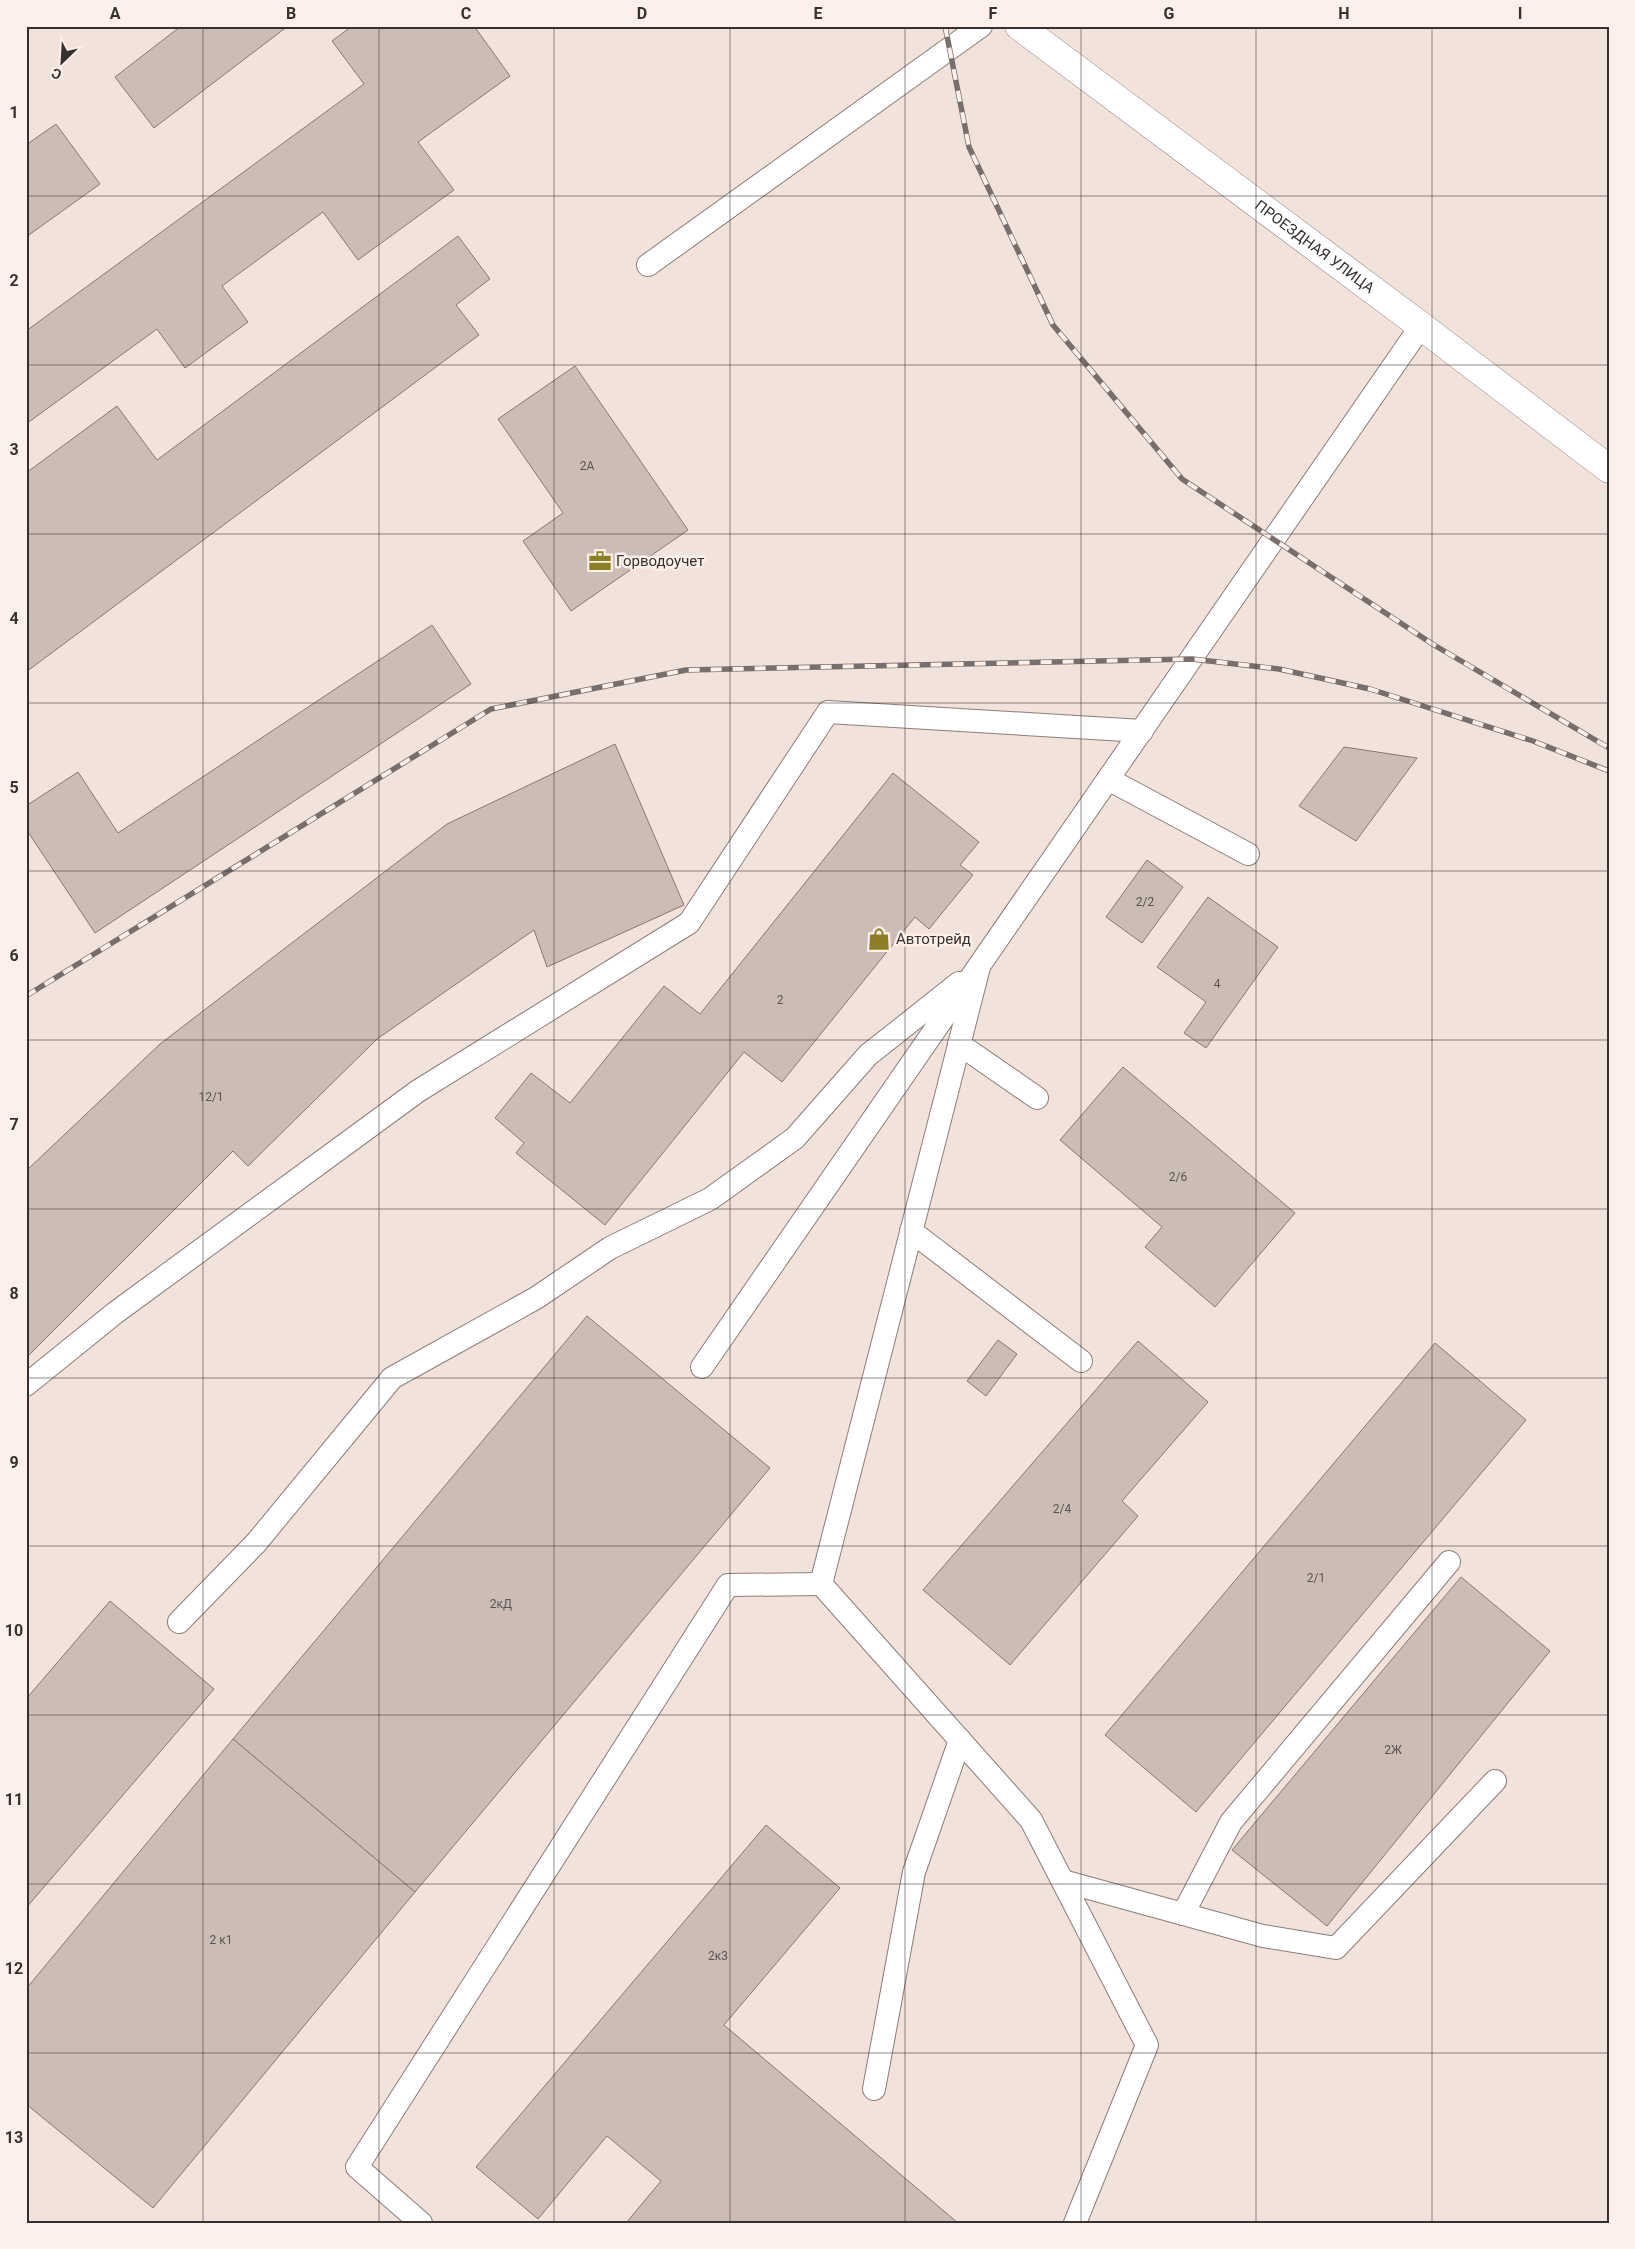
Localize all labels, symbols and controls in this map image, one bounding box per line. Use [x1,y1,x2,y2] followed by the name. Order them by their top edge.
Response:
[110,4,121,23] text: A
[286,4,296,23] text: B
[461,4,471,23] text: C
[637,4,647,23] text: D
[814,4,823,23] text: E
[989,4,998,23] text: F
[1164,4,1175,23] text: G
[1338,4,1350,23] text: H
[1518,4,1522,23] text: I
[38,38,88,88] north arrow
[49,65,64,83] text: С
[9,103,19,122] text: 1
[1251,196,1378,297] street label: ПРОЕЗДНАЯ УЛИЦА
[9,271,19,290] text: 2
[9,440,19,459] text: 3
[580,459,594,473] house number: 2А
[587,548,613,574] office icon: Горводоучет
[616,552,704,570] place label: Горводоучет
[9,609,19,628] text: 4
[9,778,19,797] text: 5
[1136,895,1154,909] house number: 2/2
[866,926,892,952] shop icon: Автотрейд
[896,930,971,948] place label: Автотрейд
[9,946,19,965] text: 6
[1214,977,1221,991] house number: 4
[777,993,784,1007] house number: 2
[198,1090,224,1104] house number: 12/1
[9,1115,19,1134] text: 7
[1169,1170,1187,1184] house number: 2/6
[9,1284,19,1303] text: 8
[9,1453,19,1472] text: 9
[1053,1502,1071,1516] house number: 2/4
[1307,1571,1325,1585] house number: 2/1
[490,1597,512,1611] house number: 2кД
[5,1621,23,1640] text: 10
[1384,1743,1402,1757] house number: 2Ж
[5,1790,23,1809] text: 11
[210,1933,232,1947] house number: 2 к1
[708,1949,728,1963] house number: 2к3
[5,1959,23,1978] text: 12
[5,2128,23,2147] text: 13

